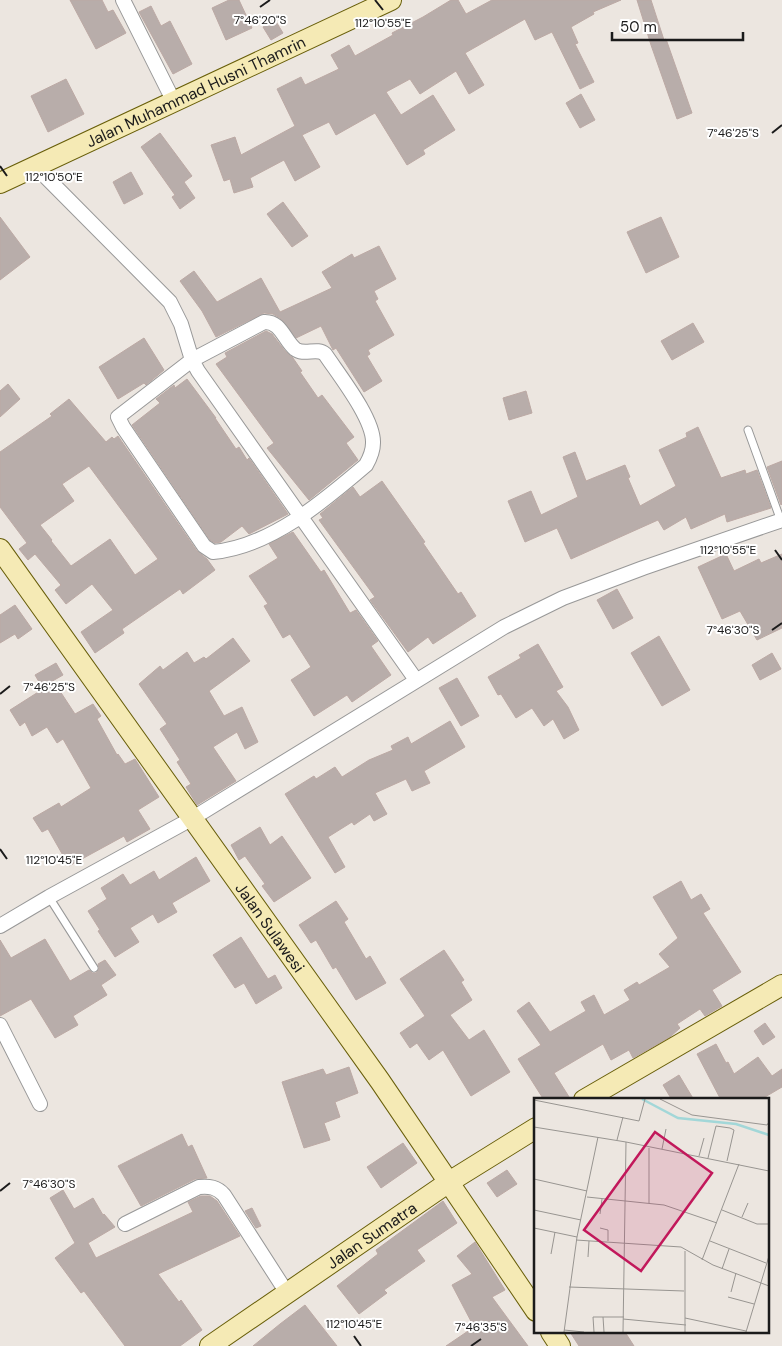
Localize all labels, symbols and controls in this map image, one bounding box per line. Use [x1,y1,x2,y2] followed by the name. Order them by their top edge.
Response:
[612,10,743,42] scale bar
[234,12,286,28] text: 7°46'20"S
[355,15,412,31] text: 112°10'55"E
[620,17,657,37] text: 50 m
[82,31,309,152] street label: Jalan Muhammad Husni Thamrin
[707,125,759,141] text: 7°46'25"S
[25,169,83,185] text: 112°10'50"E
[700,542,757,558] text: 112°10'55"E
[706,622,760,638] text: 7°46'30"S
[23,679,75,695] text: 7°46'25"S
[26,852,82,868] text: 112°10'45"E
[231,878,310,977] street label: Jalan Sulawesi
[534,1098,770,1334] inset map
[22,1176,76,1192] text: 7°46'30"S
[323,1197,421,1273] street label: Jalan Sumatra
[326,1316,382,1332] text: 112°10'45"E
[455,1319,507,1335] text: 7°46'35"S

